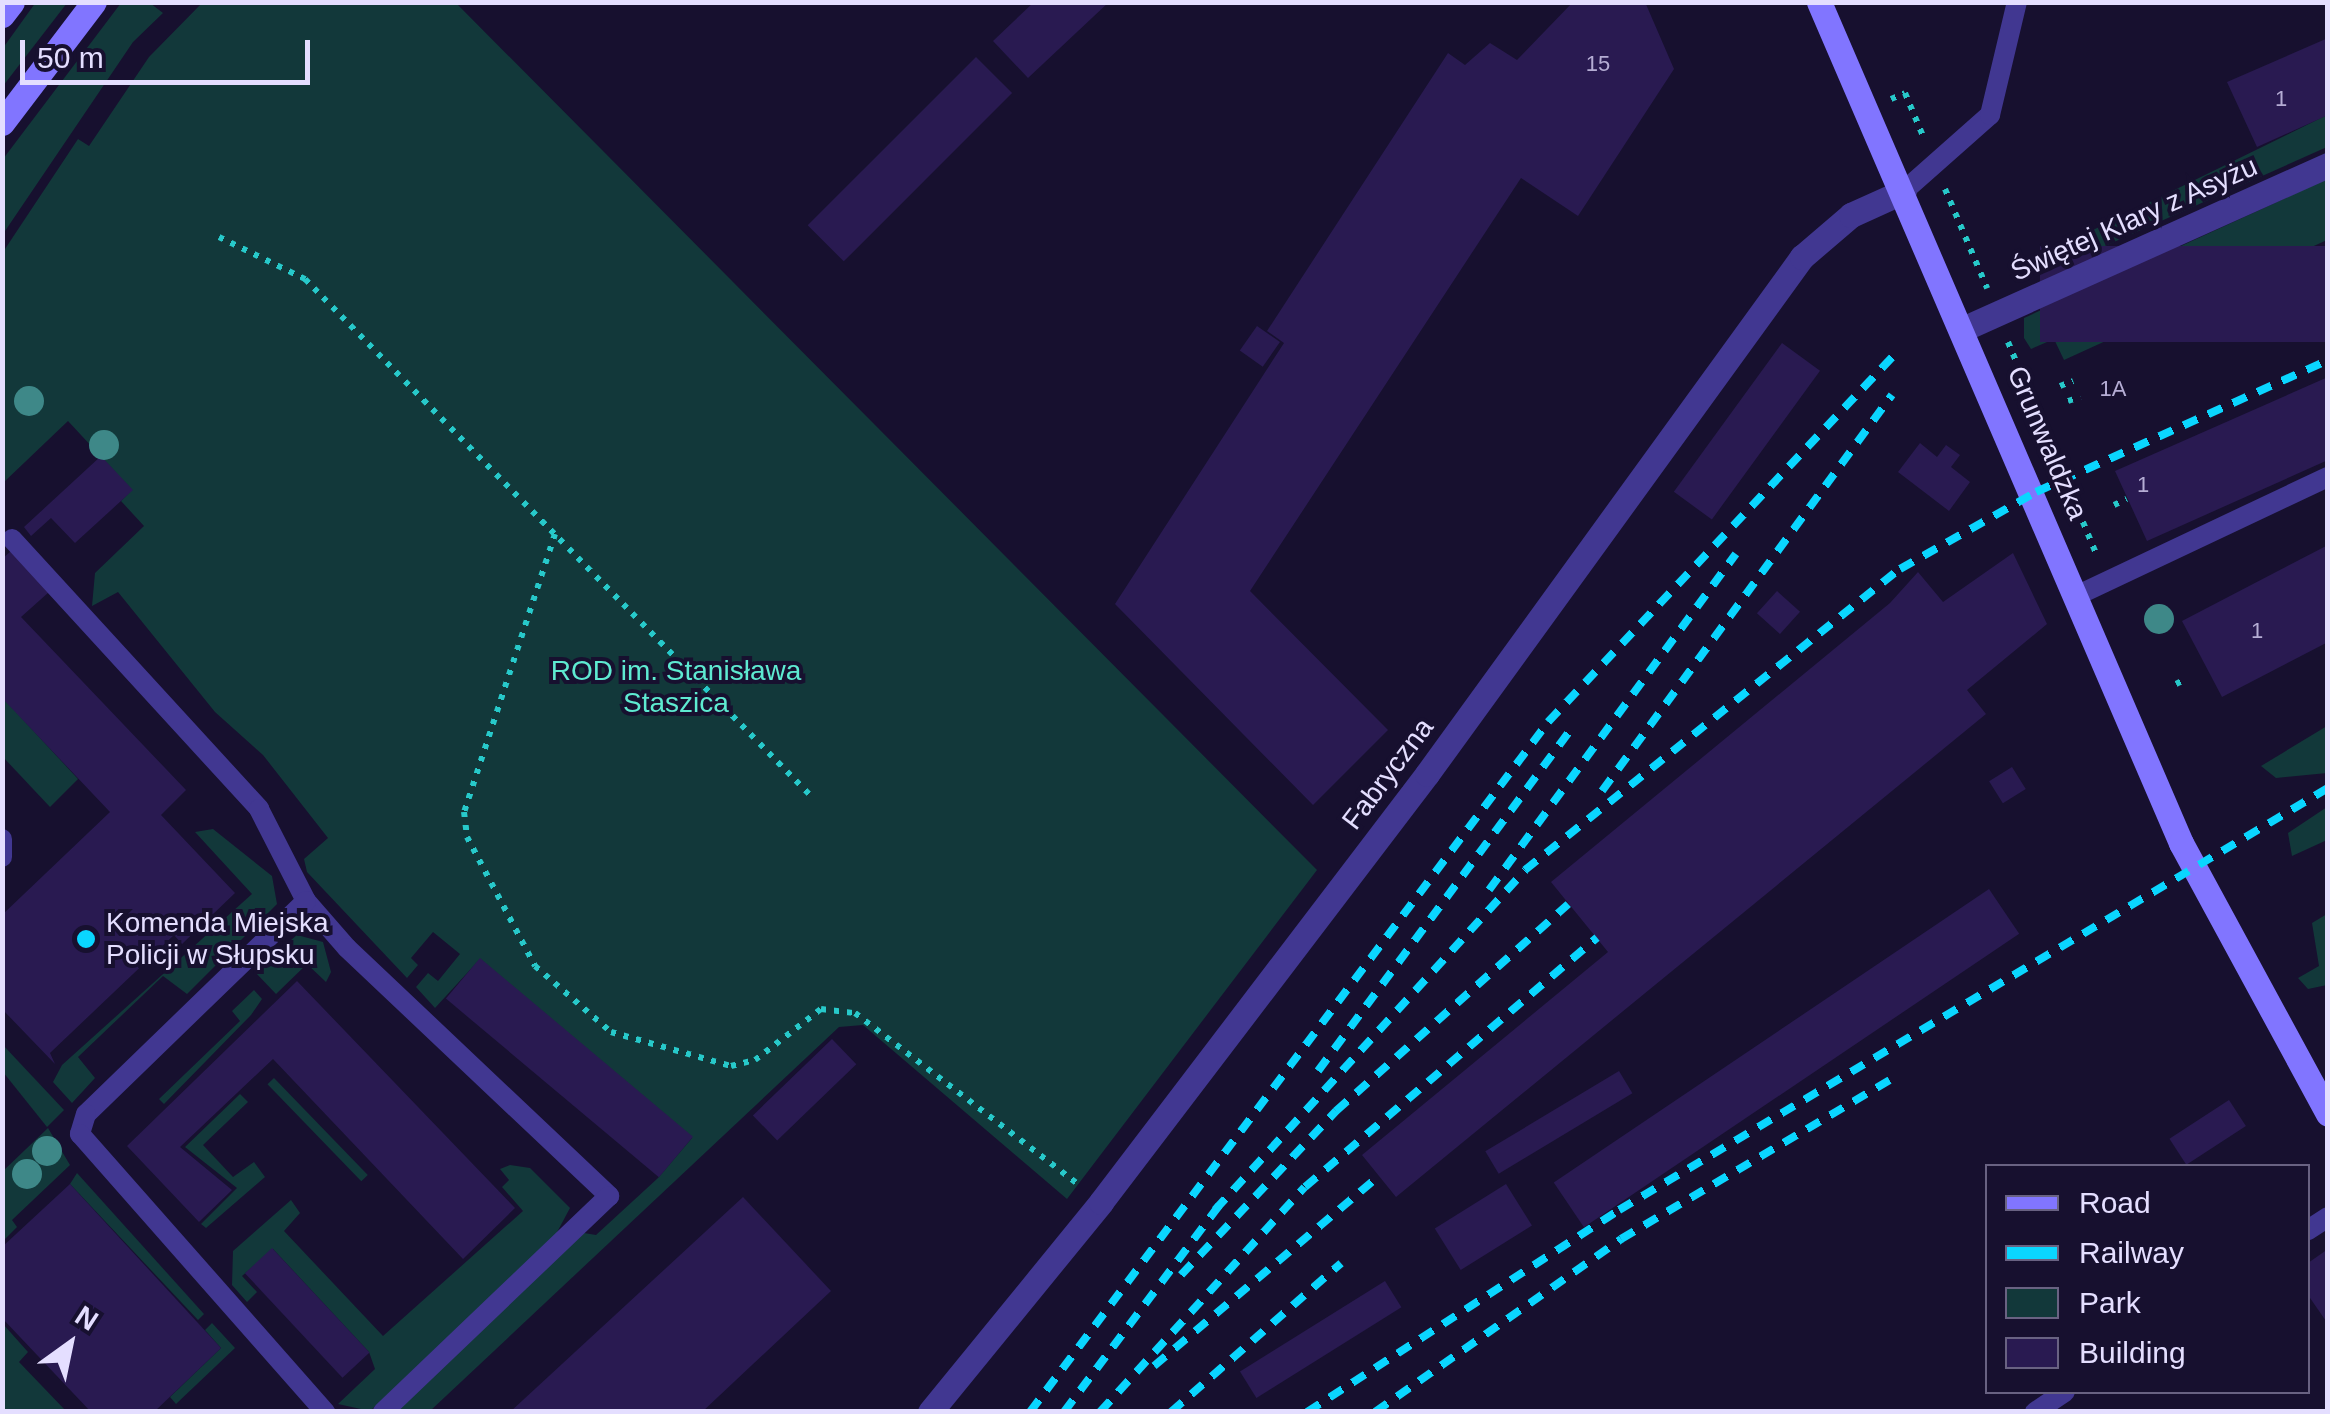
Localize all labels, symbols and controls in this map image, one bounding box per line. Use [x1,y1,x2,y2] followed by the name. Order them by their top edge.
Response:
[25,20,315,82] scale bar
[37,41,104,74] text: 50 m
[1586,51,1610,77] house number: 15
[2275,86,2287,112] house number: 1
[2005,149,2263,289] street label: Świętej Klary z Asyżu
[2000,361,2094,525] street label: Grunwaldzka
[2100,376,2126,402] house number: 1A
[2137,472,2149,498] house number: 1
[2251,618,2263,644] house number: 1
[551,654,801,720] park label: ROD im. Stanisława Staszica
[1335,712,1441,836] street label: Fabryczna
[106,906,329,972] place label: Komenda Miejska Policji w Słupsku
[75,928,97,950] marker: Komenda Miejska Policji w Słupsku
[1985,1164,2310,1394] legend
[2079,1186,2151,1219] text: Road
[2079,1236,2184,1269] text: Railway
[2079,1286,2141,1319] text: Park
[20,1294,120,1394] north arrow
[70,1300,104,1337] text: N
[2079,1336,2186,1369] text: Building

